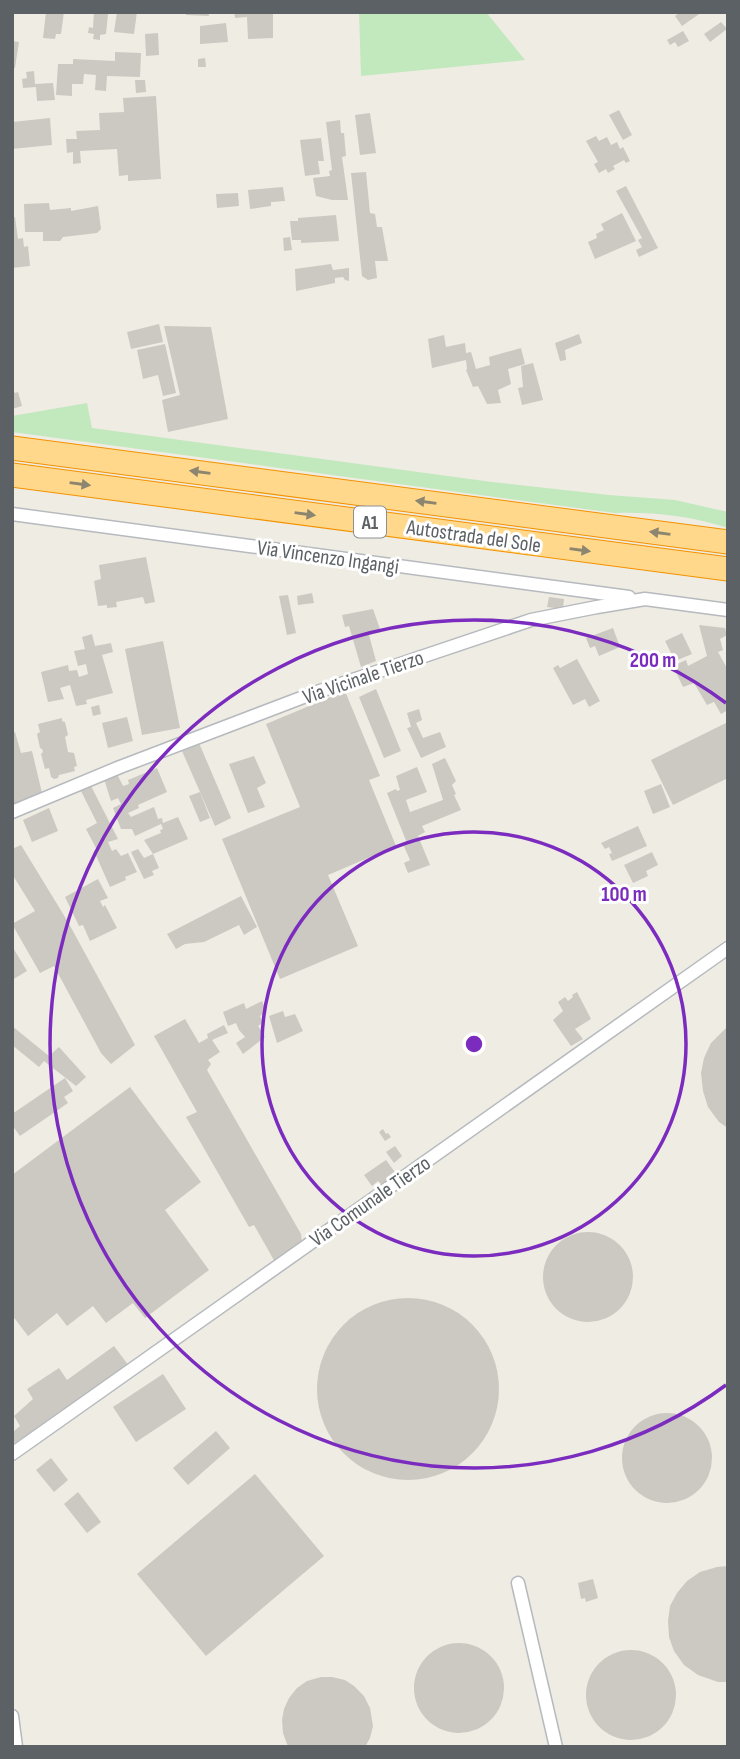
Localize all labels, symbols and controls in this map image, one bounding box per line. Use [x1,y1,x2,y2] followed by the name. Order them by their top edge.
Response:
[189,467,211,478] one-way arrow
[69,478,91,489] one-way arrow
[415,497,437,508] one-way arrow
[354,506,386,538] road number: A1
[295,508,317,519] one-way arrow
[404,515,543,558] street label: Autostrada del Sole
[649,528,671,539] one-way arrow
[255,535,400,580] street label: Via Vincenzo Ingangi
[569,544,591,555] one-way arrow
[299,645,427,710] street label: Via Vicinale Tierzo
[630,648,676,673] text: 200 m
[601,882,647,907] text: 100 m
[462,1032,486,1056] centre of rings
[305,1151,435,1252] street label: Via Comunale Tierzo

